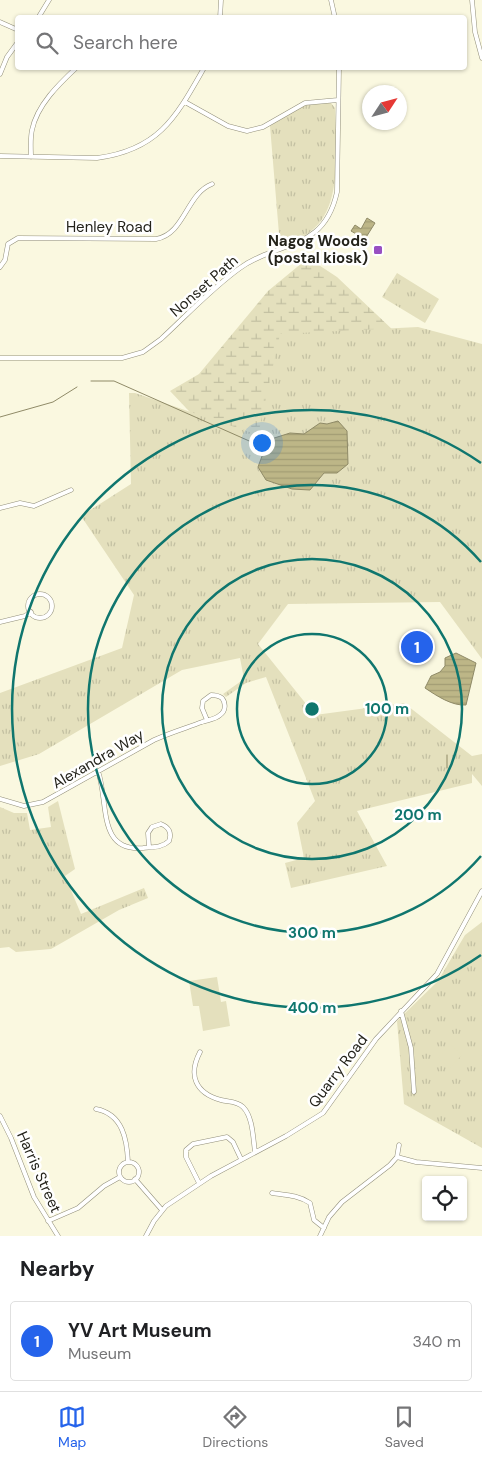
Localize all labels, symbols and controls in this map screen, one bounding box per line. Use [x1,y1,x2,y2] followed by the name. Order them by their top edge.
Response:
[15,15,467,70] search box
[33,29,61,57] icon: search
[73,30,178,55] text: Search here
[362,85,407,130] north arrow
[66,217,152,237] street label: Henley Road
[268,231,368,268] place label: Nagog Woods (postal kiosk)
[372,244,384,256] marker: Nagog Woods (postal kiosk)
[166,251,242,321] street label: Nonset Path
[249,430,275,456] your location
[401,628,433,666] pin: 1
[365,699,409,719] text: 100 m
[303,700,321,718] centre of rings
[48,724,148,793] street label: Alexandra Way
[394,805,442,825] text: 200 m
[288,923,336,943] text: 300 m
[288,998,336,1018] text: 400 m
[304,1030,372,1112] street label: Quarry Road
[12,1128,66,1216] street label: Harris Street
[422,1176,467,1221] map controls
[422,1176,467,1221] button: locate
[20,1255,94,1283] text: Nearby
[68,1318,212,1343] text: YV Art Museum
[34,1331,40,1352] text: 1
[412,1331,461,1352] text: 340 m
[68,1343,131,1364] text: Museum
[58,1403,86,1451] tab: Map
[203,1403,268,1451] tab: Directions
[385,1403,424,1451] tab: Saved

